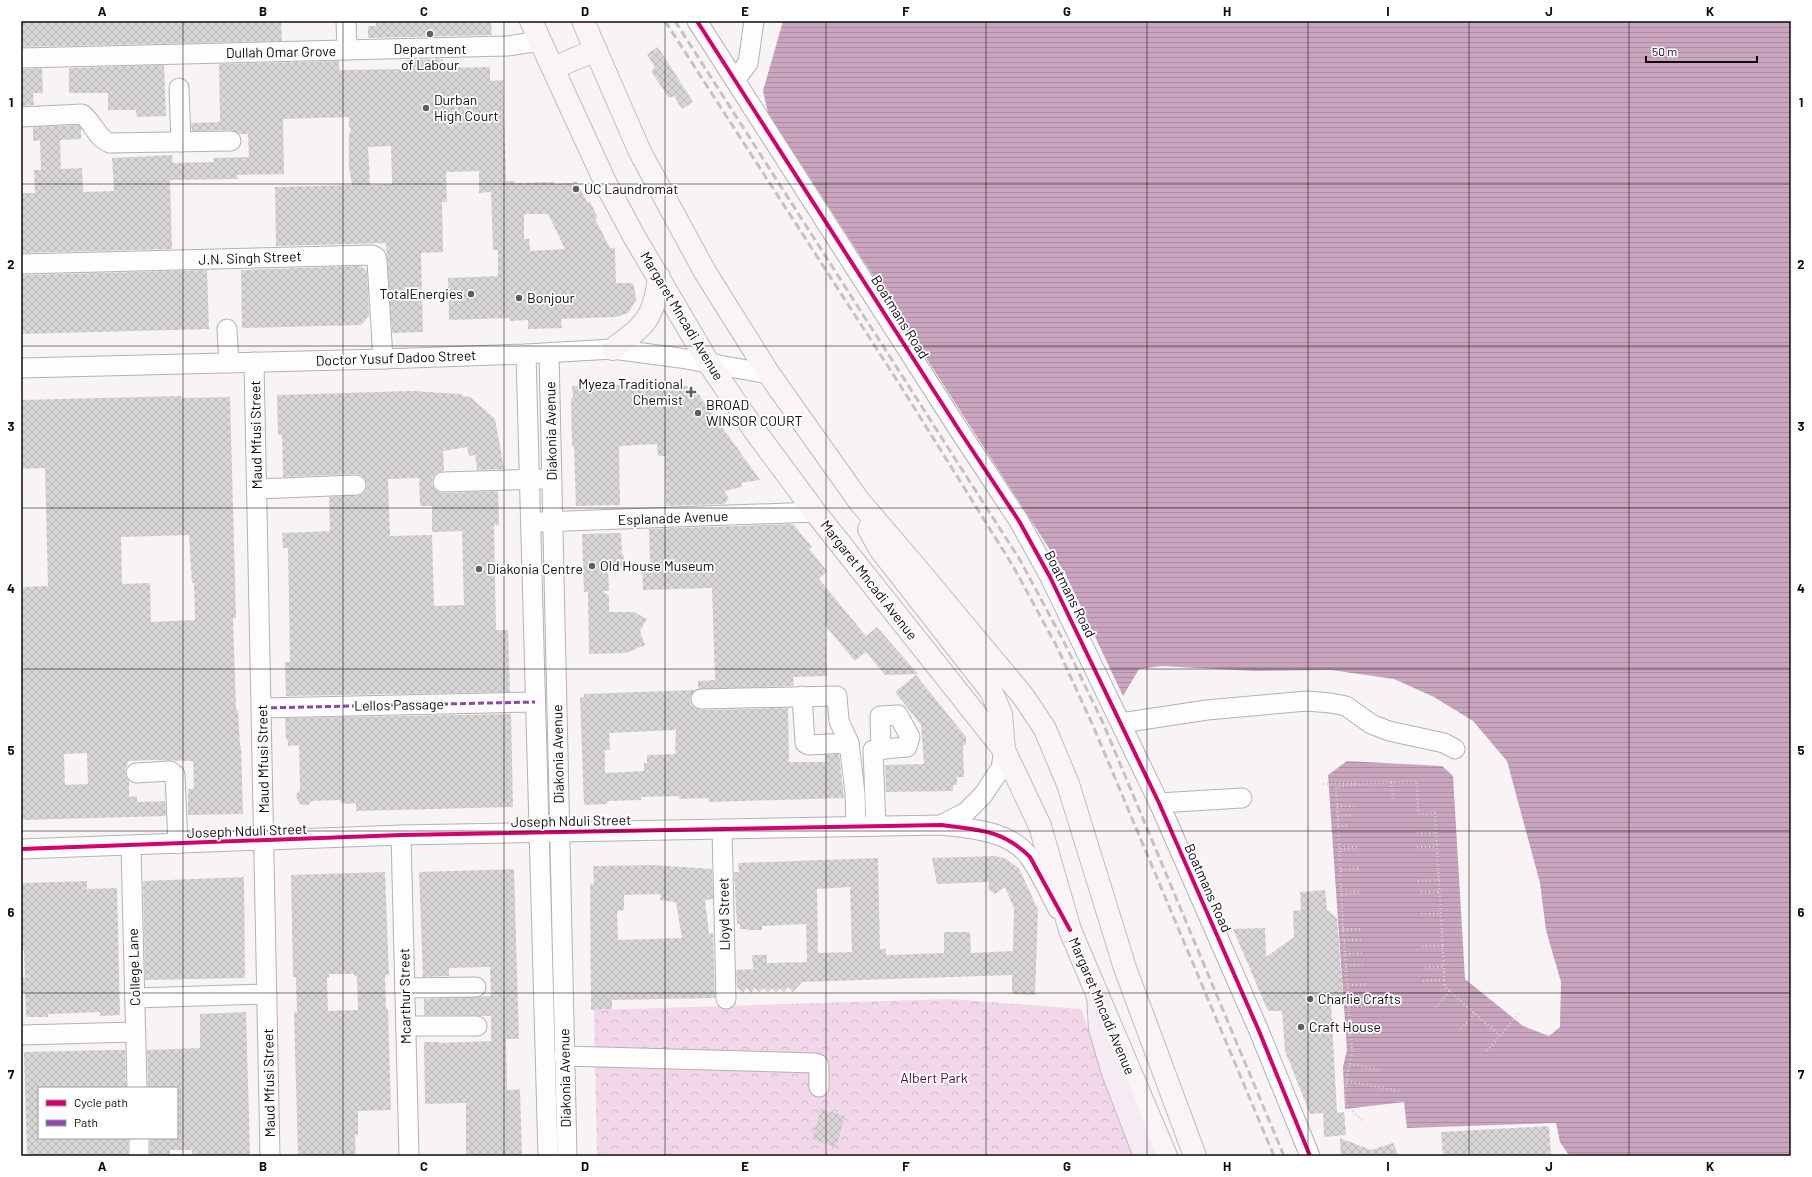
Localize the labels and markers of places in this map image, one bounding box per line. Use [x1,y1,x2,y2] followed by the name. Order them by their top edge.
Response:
[425,29,435,39] marker: Department of Labour
[394,40,466,73] place label: Department of Labour
[434,91,499,124] place label: Durban High Court
[421,103,431,113] marker: Durban High Court
[584,180,678,197] place label: UC Laundromat
[571,184,581,194] marker: UC Laundromat
[380,285,463,302] place label: TotalEnergies
[466,289,476,299] marker: TotalEnergies
[527,289,575,306] place label: Bonjour
[514,293,524,303] marker: Bonjour
[578,375,683,408] place label: Myeza Traditional Chemist
[686,387,696,397] marker: Myeza Traditional Chemist
[706,396,802,429] place label: BROAD WINSOR COURT
[693,408,703,418] marker: BROAD WINSOR COURT
[600,557,714,574] place label: Old House Museum
[487,560,583,577] place label: Diakonia Centre
[587,561,597,571] marker: Old House Museum
[474,564,484,574] marker: Diakonia Centre
[1318,990,1401,1007] place label: Charlie Crafts
[1305,994,1315,1004] marker: Charlie Crafts
[1309,1018,1381,1035] place label: Craft House
[1296,1022,1306,1032] marker: Craft House

